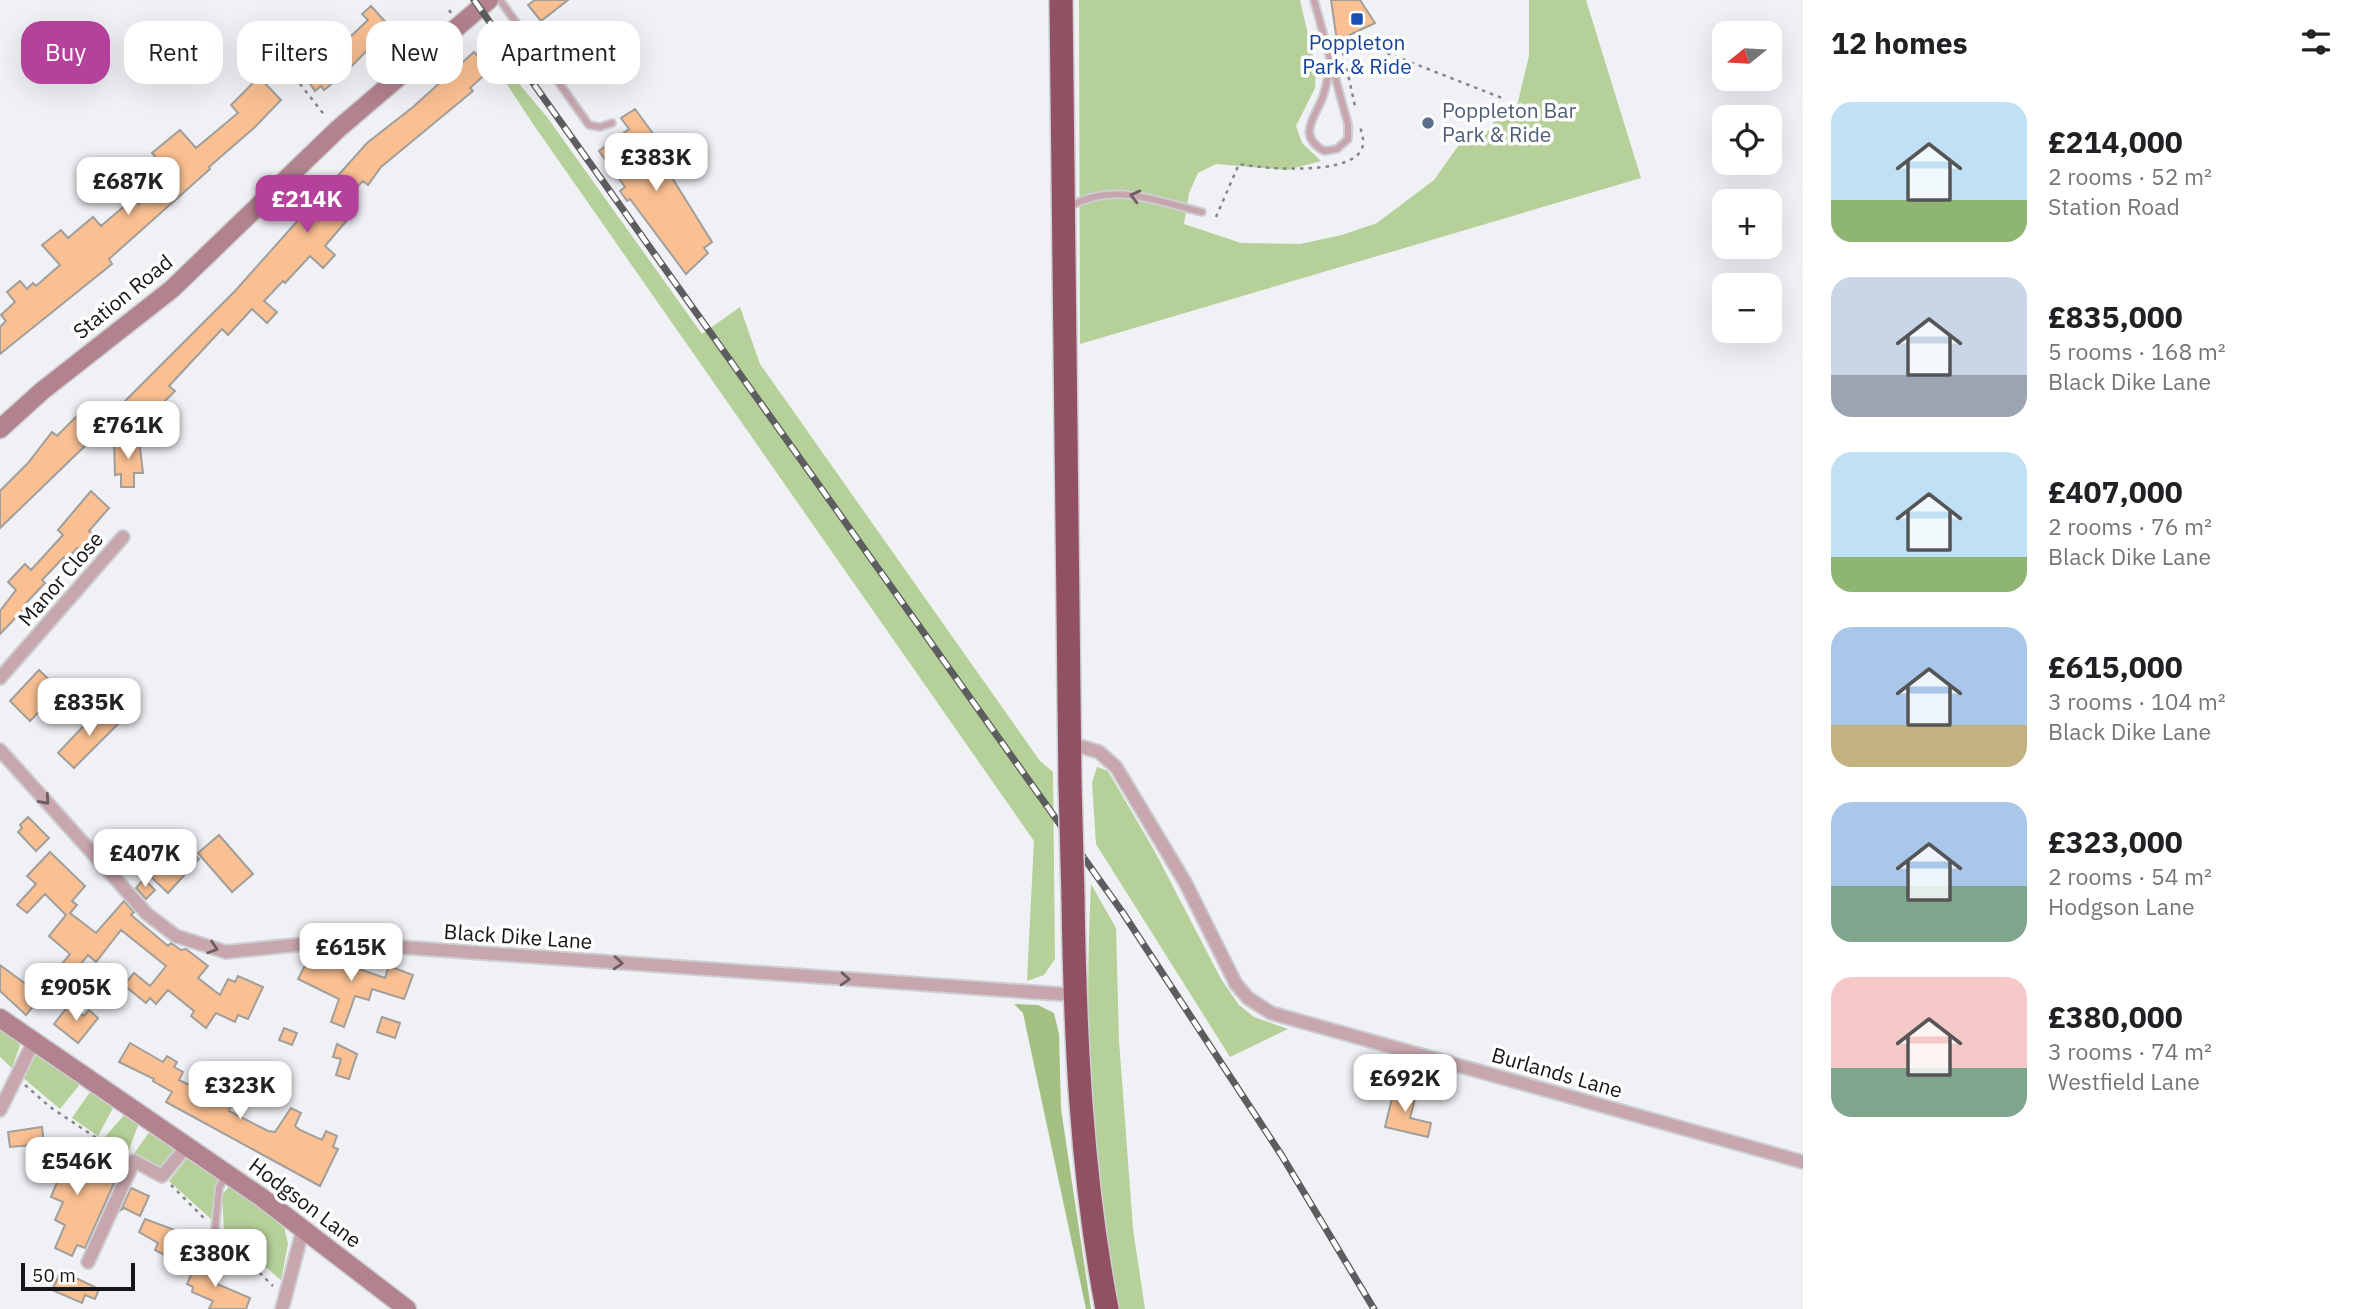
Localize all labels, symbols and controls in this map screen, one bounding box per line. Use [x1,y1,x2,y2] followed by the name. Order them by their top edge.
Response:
[1349,11,1365,27] marker: Poppleton Park & Ride
[21,21,110,84] chip: Buy
[124,21,223,84] chip: Rent
[237,21,352,84] chip: Filters
[366,21,463,84] chip: New
[477,21,640,84] chip: Apartment
[1712,21,1782,91] north arrow
[1712,21,1782,343] map controls
[1831,23,1968,62] text: 12 homes
[2297,23,2335,61] icon: filters
[1302,28,1412,80] place label: Poppleton Park & Ride
[1442,96,1577,148] place label: Poppleton Bar Park & Ride
[1712,105,1782,175] button: locate
[1420,115,1436,131] marker: Poppleton Bar Park & Ride
[2048,122,2183,161] text: £214,000
[1887,130,1971,214] icon: home
[607,134,705,193] pin: £383K
[621,141,691,171] text: £383K
[79,158,177,217] pin: £687K
[2048,161,2212,191] text: 2 rooms · 52 m²
[93,165,163,195] text: £687K
[258,176,356,235] pin: £214K
[272,183,342,213] text: £214K
[1712,189,1782,259] button: +
[1130,190,1142,204] one-way arrow
[2048,191,2180,221] text: Station Road
[67,247,178,345] street label: Station Road
[1712,273,1782,343] button: −
[2048,297,2183,336] text: £835,000
[1887,305,1971,389] icon: home
[2048,336,2226,366] text: 5 rooms · 168 m²
[2048,366,2211,396] text: Black Dike Lane
[79,402,177,461] pin: £761K
[93,409,163,439] text: £761K
[2048,472,2183,511] text: £407,000
[1887,480,1971,564] icon: home
[2048,511,2212,541] text: 2 rooms · 76 m²
[11,525,109,632] street label: Manor Close
[2048,541,2211,571] text: Black Dike Lane
[2048,647,2183,686] text: £615,000
[1887,655,1971,739] icon: home
[40,678,138,738] pin: £835K
[54,686,124,716] text: £835K
[2048,686,2226,716] text: 3 rooms · 104 m²
[2048,716,2211,746] text: Black Dike Lane
[37,792,50,805] one-way arrow
[2048,822,2183,861] text: £323,000
[96,830,194,889] pin: £407K
[1887,830,1971,914] icon: home
[110,837,180,867] text: £407K
[2048,861,2212,891] text: 2 rooms · 54 m²
[2048,891,2195,921] text: Hodgson Lane
[443,917,593,955] street label: Black Dike Lane
[302,923,400,983] pin: £615K
[316,931,386,961] text: £615K
[206,940,218,954] one-way arrow
[613,955,624,970] one-way arrow
[27,964,125,1023] pin: £905K
[41,971,111,1001] text: £905K
[840,971,851,986] one-way arrow
[2048,997,2183,1036] text: £380,000
[1887,1005,1971,1089] icon: home
[2048,1036,2212,1066] text: 3 rooms · 74 m²
[1489,1040,1626,1104] street label: Burlands Lane
[1356,1054,1454,1114] pin: £692K
[191,1062,289,1121] pin: £323K
[1370,1062,1440,1092] text: £692K
[2048,1066,2200,1096] text: Westfield Lane
[205,1069,275,1099] text: £323K
[28,1138,126,1197] pin: £546K
[42,1145,112,1175] text: £546K
[244,1151,368,1254] street label: Hodgson Lane
[166,1230,264,1289] pin: £380K
[180,1237,250,1267] text: £380K
[21,1260,135,1292] scale bar
[32,1263,76,1287] text: 50 m

